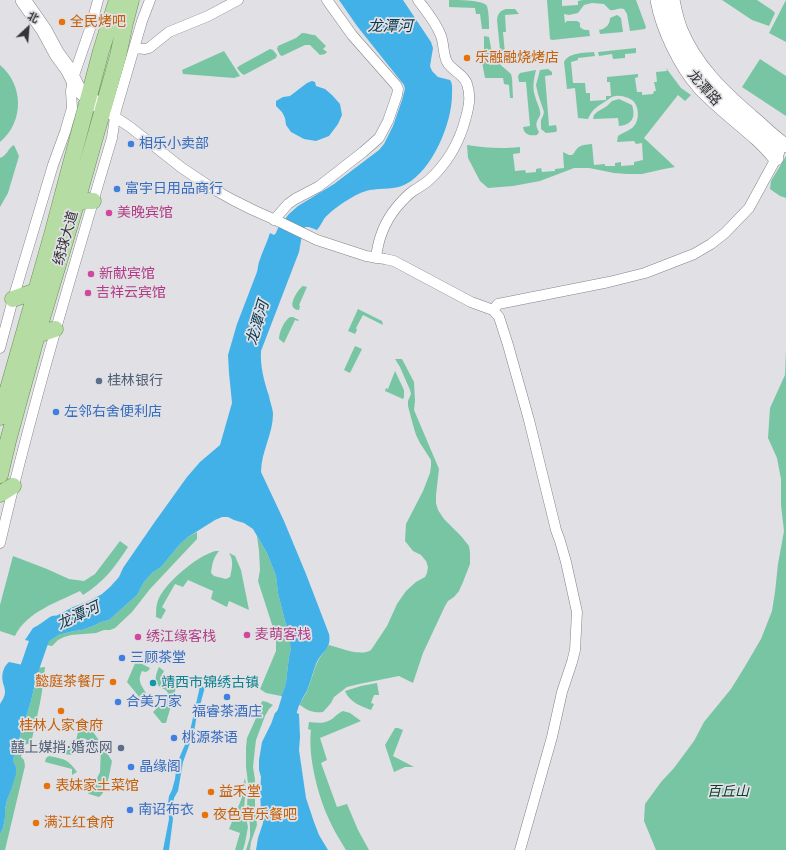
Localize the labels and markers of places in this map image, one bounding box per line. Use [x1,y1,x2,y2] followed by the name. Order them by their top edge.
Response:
[70,14,126,30] place label: 全民烤吧
[57,17,67,27] marker: 全民烤吧
[475,50,559,66] place label: 乐融融烧烤店
[462,53,472,63] marker: 乐融融烧烤店
[139,136,209,152] place label: 相乐小卖部
[126,139,136,149] marker: 相乐小卖部
[125,181,223,197] place label: 富宇日用品商行
[112,184,122,194] marker: 富宇日用品商行
[117,205,173,221] place label: 美晚宾馆
[104,208,114,218] marker: 美晚宾馆
[99,266,155,282] place label: 新献宾馆
[86,269,96,279] marker: 新献宾馆
[96,285,166,301] place label: 吉祥云宾馆
[83,288,93,298] marker: 吉祥云宾馆
[107,373,163,389] place label: 桂林银行
[94,376,104,386] marker: 桂林银行
[64,404,162,420] place label: 左邻右舍便利店
[51,407,61,417] marker: 左邻右舍便利店
[255,627,311,643] place label: 麦萌客栈
[146,629,216,645] place label: 绣江缘客栈
[242,630,252,640] marker: 麦萌客栈
[133,632,143,642] marker: 绣江缘客栈
[130,650,186,666] place label: 三顾茶堂
[117,653,127,663] marker: 三顾茶堂
[35,674,105,690] place label: 懿庭茶餐厅
[161,675,259,691] place label: 靖西市锦绣古镇
[108,677,118,687] marker: 懿庭茶餐厅
[148,678,158,688] marker: 靖西市锦绣古镇
[222,692,232,702] marker: 福睿茶酒庄
[126,694,182,710] place label: 合美万家
[113,697,123,707] marker: 合美万家
[192,704,262,720] place label: 福睿茶酒庄
[56,706,66,716] marker: 桂林人家食府
[19,718,103,734] place label: 桂林人家食府
[182,730,238,746] place label: 桃源茶语
[169,733,179,743] marker: 桃源茶语
[10,740,113,756] place label: 囍上媒捎·婚恋网
[116,743,126,753] marker: 囍上媒捎·婚恋网
[139,759,181,775] place label: 晶缘阁
[126,762,136,772] marker: 晶缘阁
[55,778,139,794] place label: 表妹家土菜馆
[42,781,52,791] marker: 表妹家土菜馆
[219,784,261,800] place label: 益禾堂
[206,787,216,797] marker: 益禾堂
[138,802,194,818] place label: 南诏布衣
[125,805,135,815] marker: 南诏布衣
[213,807,297,823] place label: 夜色音乐餐吧
[200,810,210,820] marker: 夜色音乐餐吧
[44,815,114,831] place label: 满江红食府
[31,818,41,828] marker: 满江红食府

